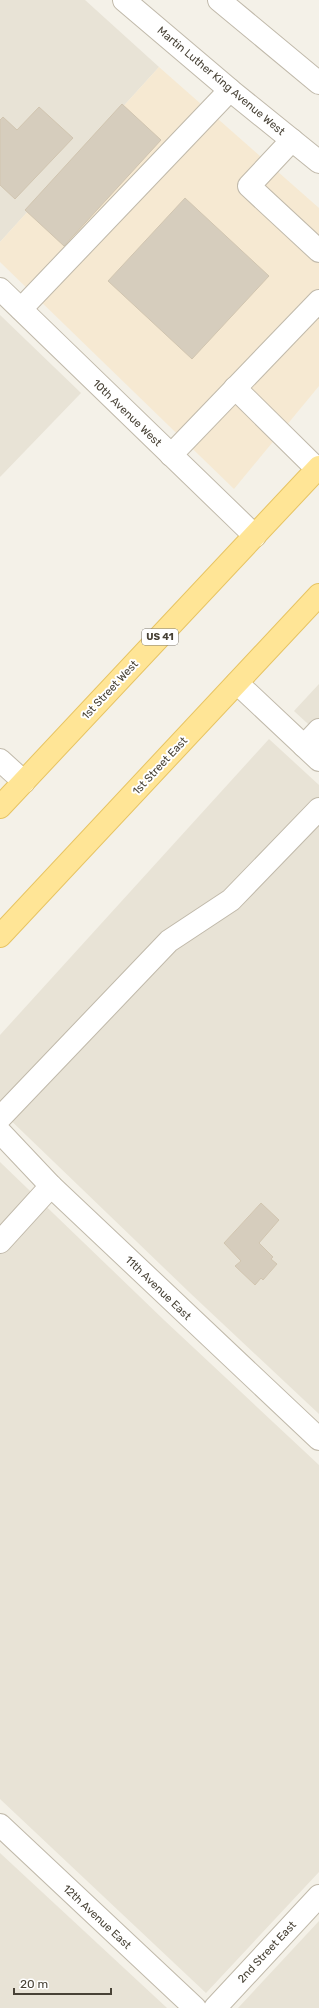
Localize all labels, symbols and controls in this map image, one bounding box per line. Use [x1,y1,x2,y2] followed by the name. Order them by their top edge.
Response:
[155,24,288,139] street label: Martin Luther King Avenue West
[90,377,165,450] street label: 10th Avenue West
[142,629,178,645] road number: US 41
[79,657,141,722] street label: 1st Street West
[130,734,191,798] street label: 1st Street East
[122,1253,194,1323] street label: 11th Avenue East
[60,1882,134,1952] street label: 12th Avenue East
[235,1918,299,1986] street label: 2nd Street East
[14,1970,111,1996] scale bar
[20,1977,48,1991] text: 20 m

